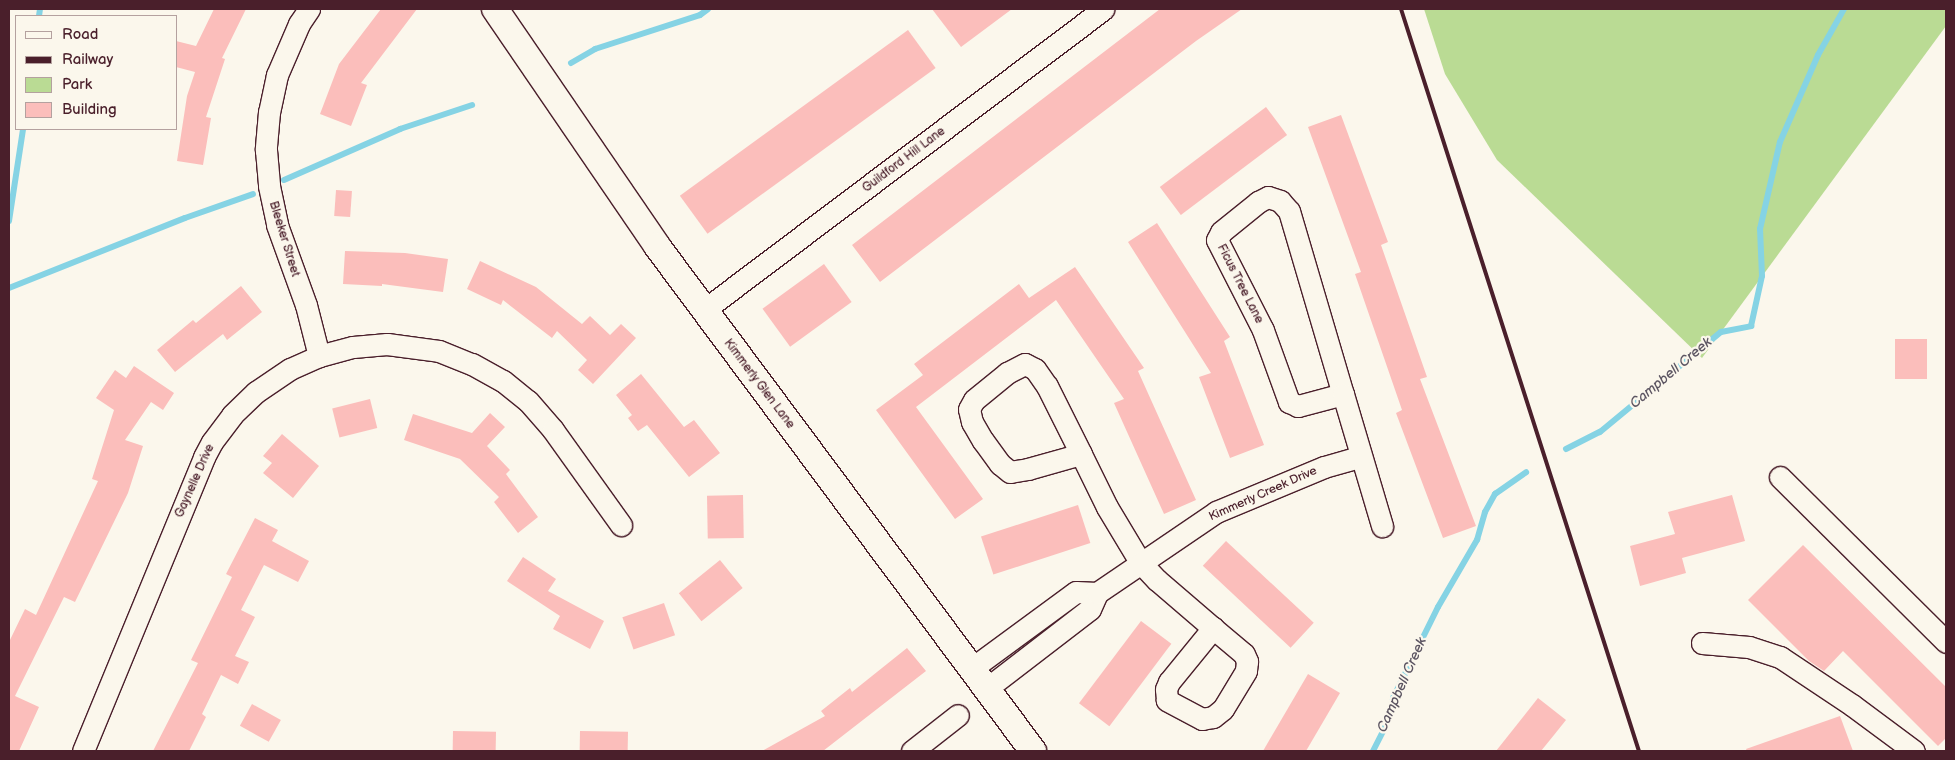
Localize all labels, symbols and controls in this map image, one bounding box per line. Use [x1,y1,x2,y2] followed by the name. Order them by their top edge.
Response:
[15,15,178,130] legend
[62,25,98,44] text: Road
[62,50,113,69] text: Railway
[62,75,92,94] text: Park
[62,100,117,119] text: Building
[860,124,948,196] street label: Guildford Hill Lane
[266,199,302,279] street label: Bleeker Street
[1214,242,1266,326] street label: Ficus Tree Lane
[1627,334,1715,412] water label: Campbell Creek
[720,336,798,432] street label: Kimmerly Glen Lane
[172,442,218,520] street label: Gaynelle Drive
[1206,464,1320,524] street label: Kimmerly Creek Drive
[1374,635,1430,735] water label: Campbell Creek

